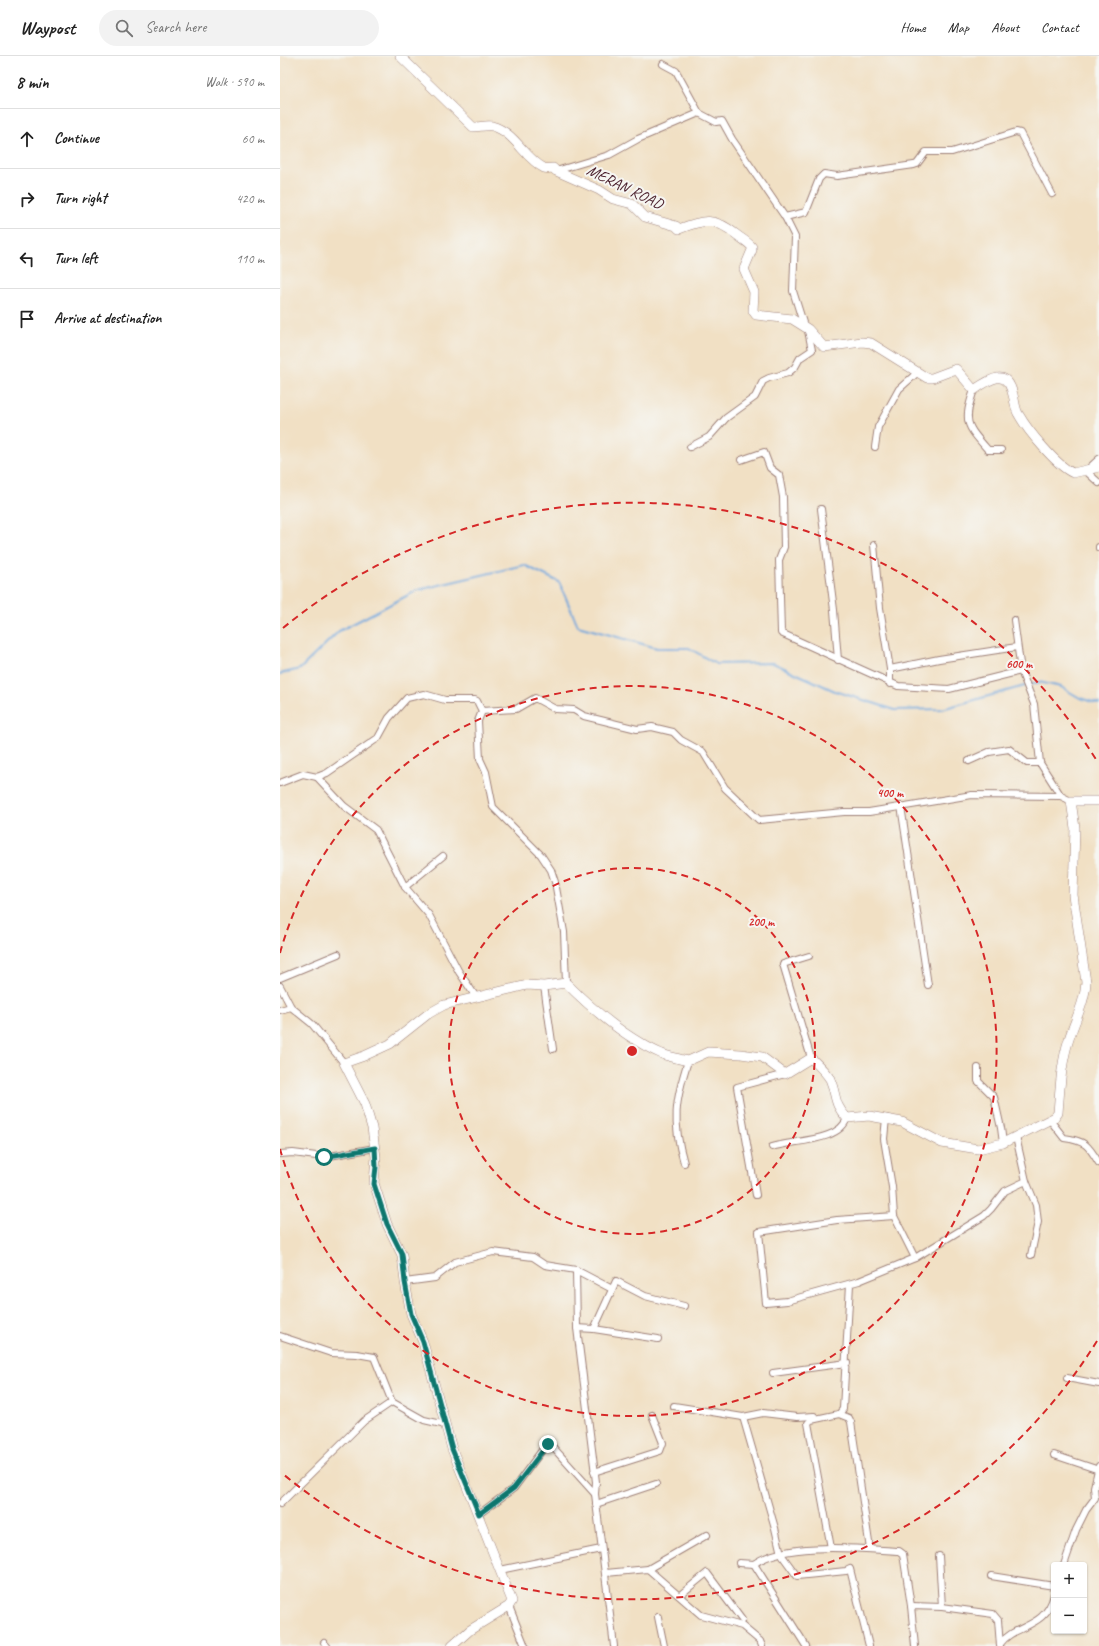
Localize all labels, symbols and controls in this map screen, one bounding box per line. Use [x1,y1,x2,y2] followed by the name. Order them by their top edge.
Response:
[99,10,379,46] search box
[20,16,75,40] text: Waypost
[113,17,135,39] icon: search
[145,18,206,37] text: Search here
[900,19,926,36] text: Home
[948,19,969,36] text: Map
[991,19,1019,36] text: About
[1041,19,1079,36] text: Contact
[16,72,49,93] text: 8 min
[205,74,264,90] text: Walk · 590 m
[16,128,38,150] icon: ahead
[54,129,99,148] text: Continue
[242,131,264,147] text: 60 m
[584,160,668,215] street label: MERAN ROAD
[16,188,38,210] icon: right
[54,189,107,208] text: Turn right
[236,191,264,207] text: 420 m
[16,248,38,270] icon: left
[54,249,97,268] text: Turn left
[236,251,264,267] text: 110 m
[16,308,38,330] icon: arrive
[54,309,161,328] text: Arrive at destination
[1006,656,1033,672] text: 600 m
[877,785,904,801] text: 400 m
[748,914,775,930] text: 200 m
[625,1044,639,1058] centre of rings
[315,1148,333,1166] route start
[539,1435,557,1453] route end
[1051,1562,1087,1634] map controls
[1051,1562,1087,1598] button: +
[1051,1598,1087,1634] button: −

